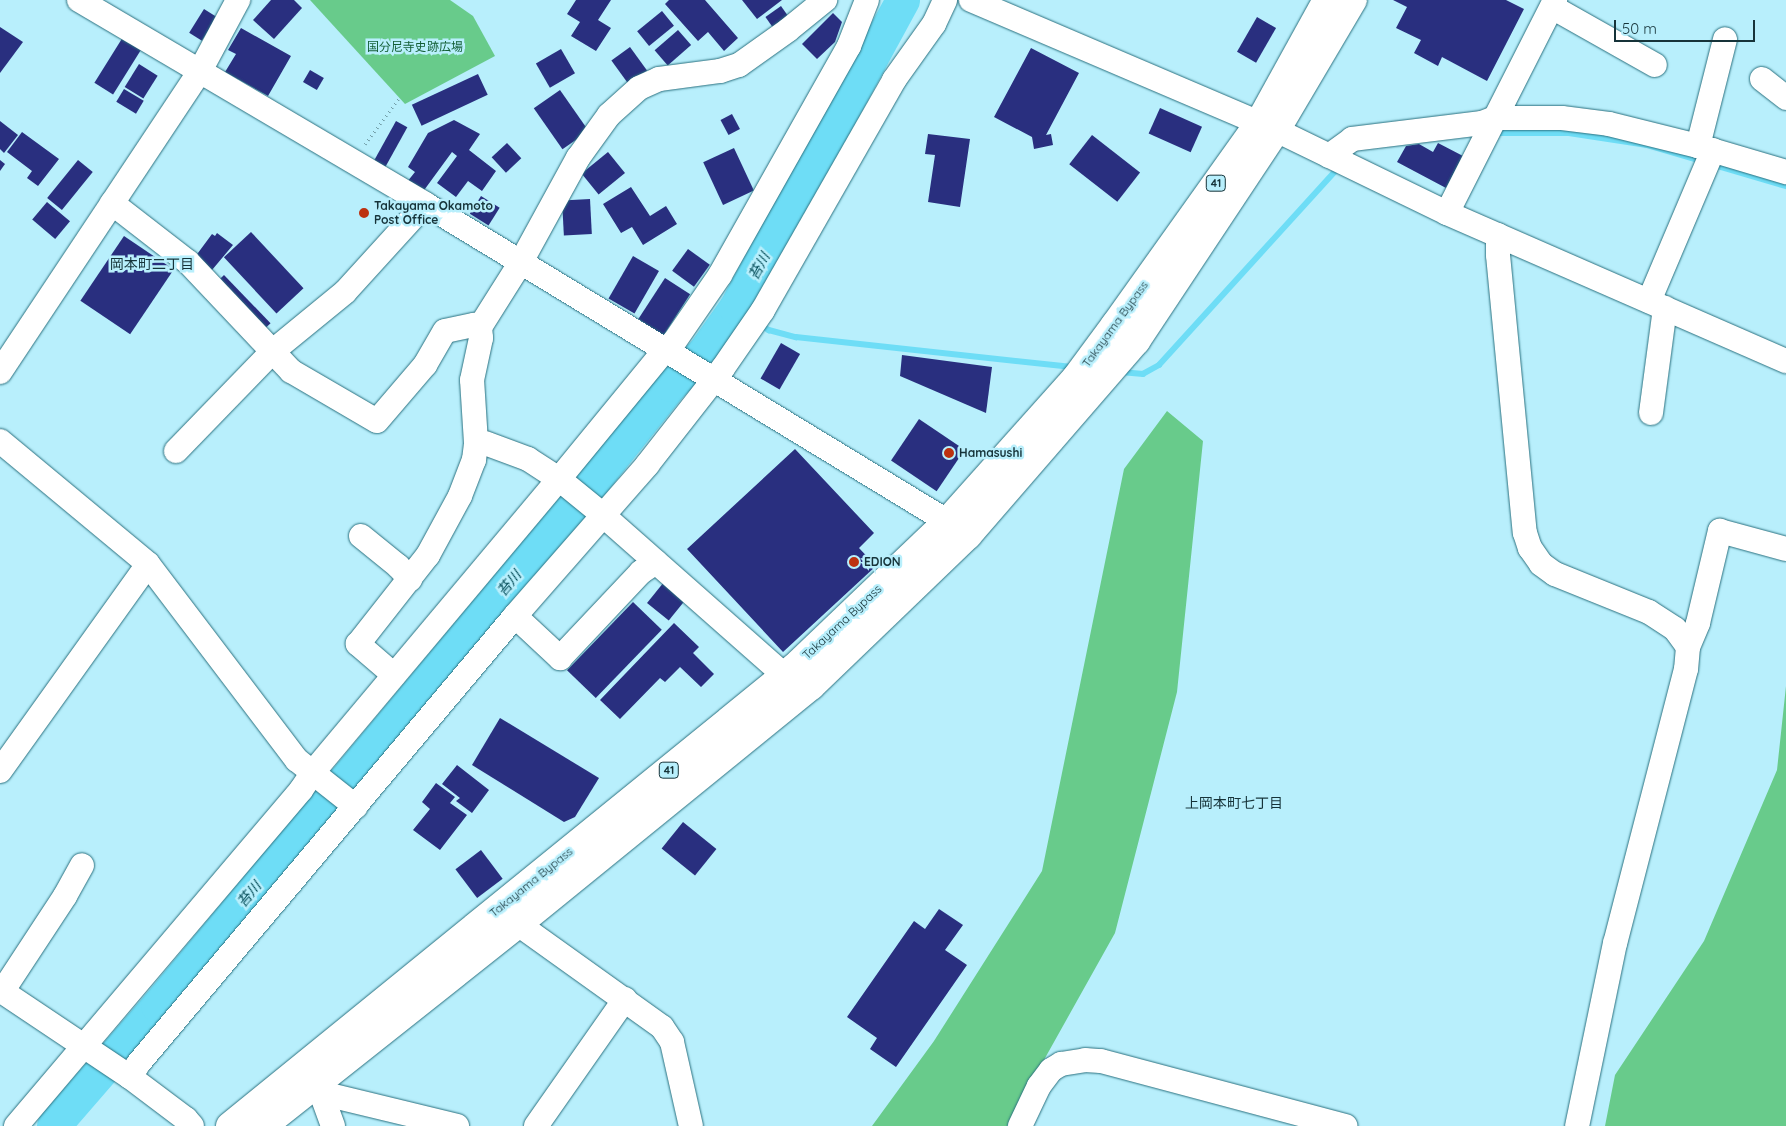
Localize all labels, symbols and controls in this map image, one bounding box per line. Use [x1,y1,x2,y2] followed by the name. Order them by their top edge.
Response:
[1616,10,1757,42] scale bar
[1622,19,1657,38] text: 50 m
[367,40,463,54] park label: 国分尼寺史跡広場
[1205,174,1227,192] road number: 41
[374,199,493,227] place label: Takayama Okamoto Post Office
[358,207,370,219] marker: Takayama Okamoto Post Office
[745,250,773,282] water label: 苔川
[110,256,194,272] district label: 岡本町二丁目
[1079,278,1151,370] street label: Takayama Bypass
[959,446,1022,460] place label: Hamasushi
[943,447,955,459] marker: Hamasushi
[864,555,901,569] place label: EDION
[848,556,860,568] marker: EDION
[494,567,524,599] water label: 苔川
[799,582,885,662] street label: Takayama Bypass
[658,762,680,778] road number: 41
[1185,795,1283,811] district label: 上岡本町七丁目
[486,844,576,920] street label: Takayama Bypass
[234,878,264,910] water label: 苔川

